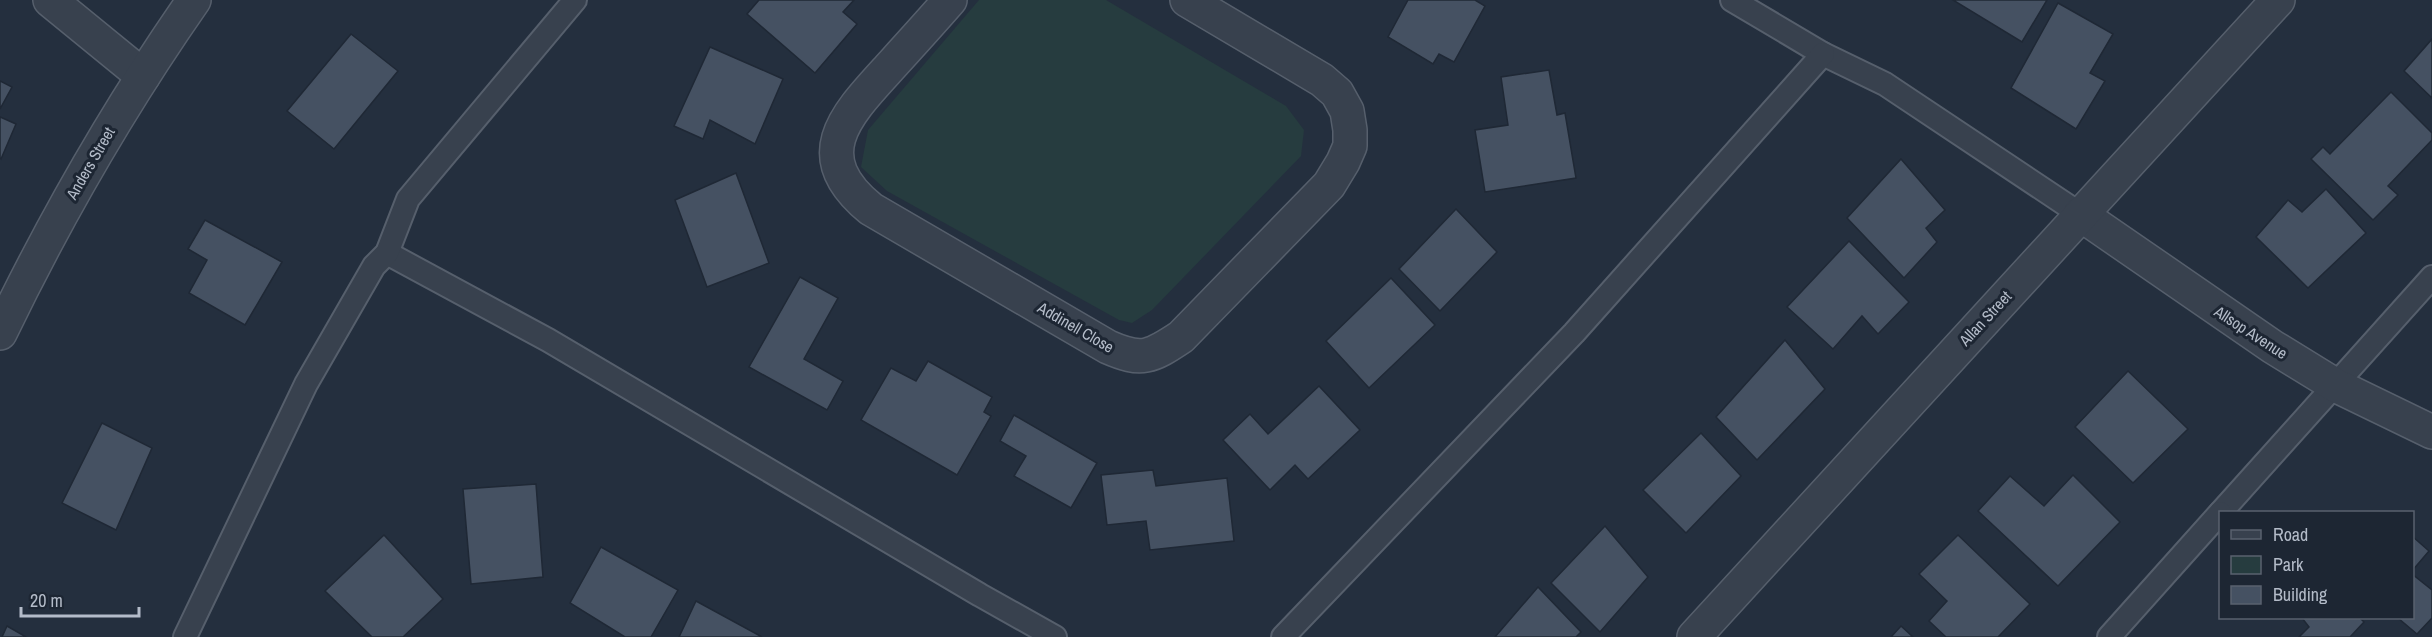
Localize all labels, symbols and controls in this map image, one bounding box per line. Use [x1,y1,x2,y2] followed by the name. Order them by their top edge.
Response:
[60,122,120,204] street label: Anders Street
[1953,285,2016,351] street label: Allan Street
[1033,296,1118,358] street label: Addinell Close
[2209,300,2292,364] street label: Allsop Avenue
[2219,511,2414,619] legend
[2273,522,2308,547] text: Road
[2273,552,2304,577] text: Park
[21,580,140,618] scale bar
[2273,582,2328,607] text: Building
[30,588,63,613] text: 20 m

